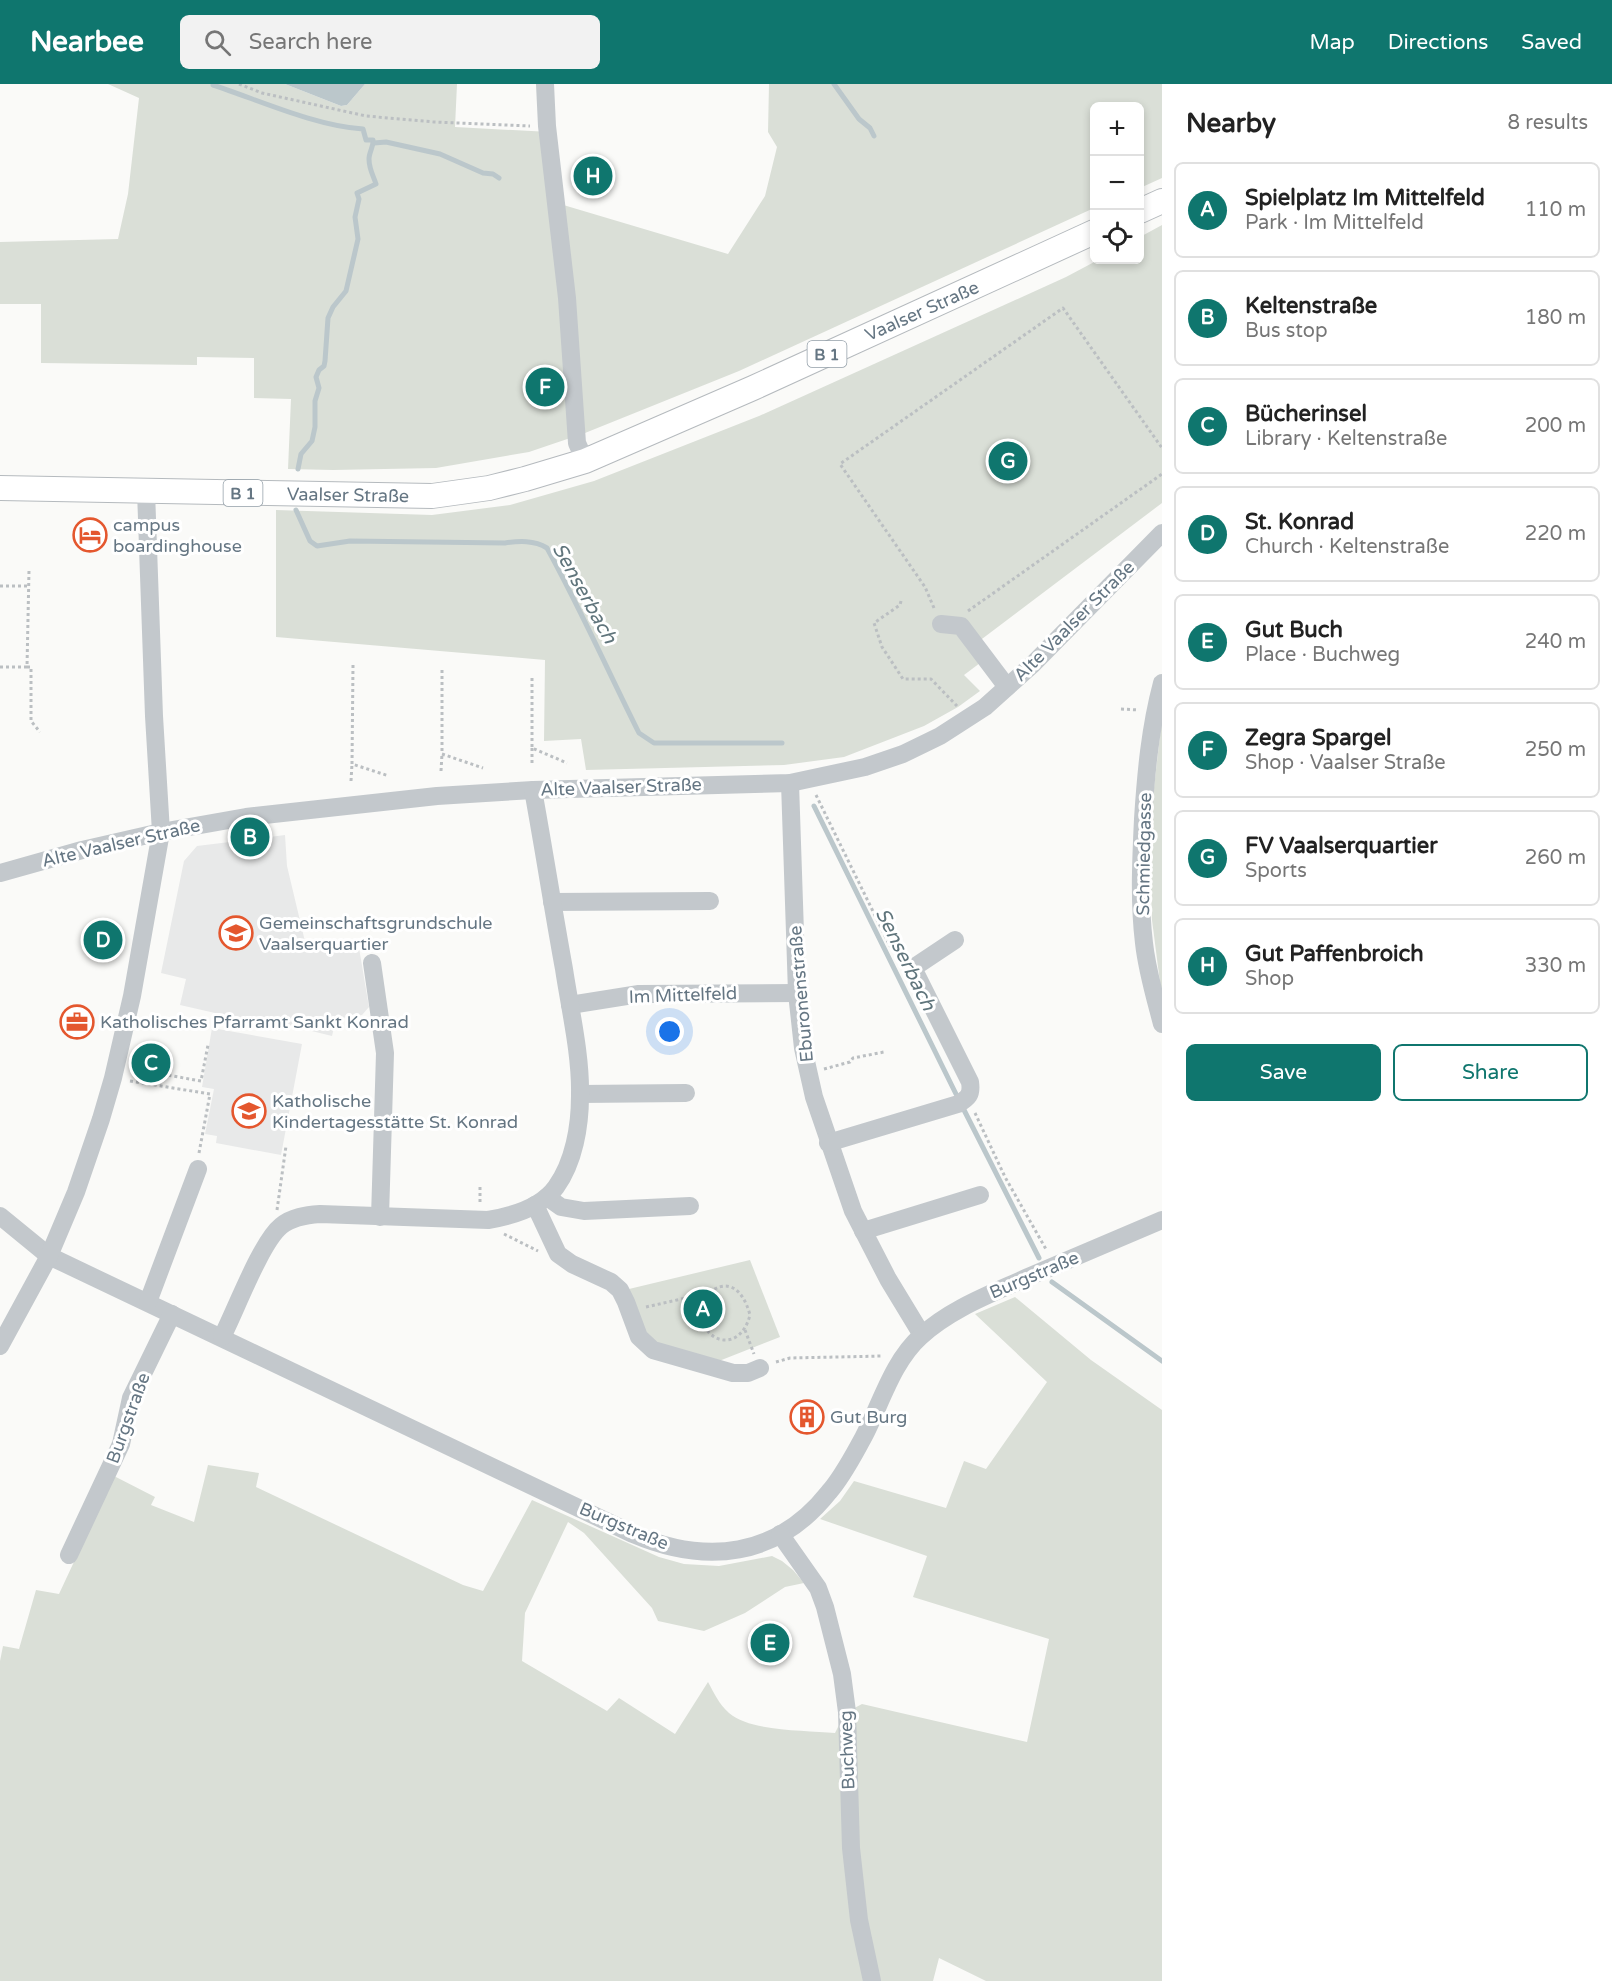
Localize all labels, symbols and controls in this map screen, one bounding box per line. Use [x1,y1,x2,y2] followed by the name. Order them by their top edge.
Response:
[180,15,600,69] search box
[30,25,144,59] text: Nearbee
[201,26,234,59] icon: search
[249,29,372,55] text: Search here
[1309,30,1355,55] text: Map
[1388,30,1488,55] text: Directions
[1521,30,1582,55] text: Saved
[1090,102,1144,264] map controls
[1090,102,1144,156] button: +
[1186,108,1276,139] text: Nearby
[1508,111,1588,135] text: 8 results
[574,154,612,199] pin: H
[1090,156,1144,210] button: −
[1245,185,1485,211] text: Spielplatz Im Mittelfeld
[1200,198,1215,222] text: A
[1525,198,1586,222] text: 110 m
[1090,210,1144,264] button: locate
[1245,211,1424,235] text: Park · Im Mittelfeld
[862,276,982,346] street label: Vaalser Straße
[1245,293,1377,319] text: Keltenstraße
[1201,306,1214,330] text: B
[1525,306,1586,330] text: 180 m
[1245,319,1328,343] text: Bus stop
[808,341,846,367] road number: B 1
[526,364,564,410] pin: F
[1245,401,1367,427] text: Bücherinsel
[1201,414,1214,438] text: C
[1525,414,1586,438] text: 200 m
[1245,427,1447,451] text: Library · Keltenstraße
[988,438,1028,484] pin: G
[224,480,262,506] road number: B 1
[287,483,409,507] street label: Vaalser Straße
[1245,509,1354,535] text: St. Konrad
[113,514,242,557] place label: campus boardinghouse
[72,517,108,553] hotel icon: campus boardinghouse
[1200,522,1215,546] text: D
[1525,522,1586,546] text: 220 m
[1245,535,1449,559] text: Church · Keltenstraße
[547,539,622,649] water label: Senserbach
[1009,556,1139,686] street label: Alte Vaalser Straße
[1245,617,1343,643] text: Gut Buch
[1201,630,1214,654] text: E
[1525,630,1586,654] text: 240 m
[1245,643,1400,667] text: Place · Buchweg
[1245,725,1391,751] text: Zegra Spargel
[1201,738,1214,762] text: F
[1525,738,1586,762] text: 250 m
[1245,751,1446,775] text: Shop · Vaalser Straße
[540,773,702,801] street label: Alte Vaalser Straße
[1132,792,1156,916] street label: Schmiedgasse
[40,814,202,872] street label: Alte Vaalser Straße
[230,814,270,860] pin: B
[1245,833,1438,859] text: FV Vaalserquartier
[1200,846,1215,870] text: G
[1525,846,1586,870] text: 260 m
[1245,859,1307,883] text: Sports
[870,904,941,1015] water label: Senserbach
[259,912,493,955] place label: Gemeinschaftsgrundschule Vaalserquartier
[218,915,254,951] school or university icon: Gemeinschaftsgrundschule Vaalserquartier
[84,918,122,962] pin: D
[784,925,818,1063] street label: Eburonenstraße
[1245,941,1424,967] text: Gut Paffenbroich
[1200,954,1215,978] text: H
[1525,954,1586,978] text: 330 m
[1245,967,1294,991] text: Shop
[628,982,738,1008] street label: Im Mittelfeld
[59,1004,95,1040] office icon: Katholisches Pfarramt Sankt Konrad
[100,1011,409,1033] place label: Katholisches Pfarramt Sankt Konrad
[655,1017,684,1046] your location
[132,1040,170,1086] pin: C
[1186,1044,1381,1101] button: Save
[1393,1044,1588,1101] button: Share
[272,1090,518,1133] place label: Katholische Kindertagesstätte St. Konrad
[231,1093,267,1129] school or university icon: Katholische Kindertagesstätte St. Konrad
[986,1246,1082,1304] street label: Burgstraße
[684,1286,722,1332] pin: A
[101,1370,155,1466] street label: Burgstraße
[789,1399,825,1435] building icon: Gut Burg
[830,1406,907,1428] place label: Gut Burg
[576,1497,672,1555] street label: Burgstraße
[750,1620,790,1666] pin: E
[835,1710,859,1790] street label: Buchweg

